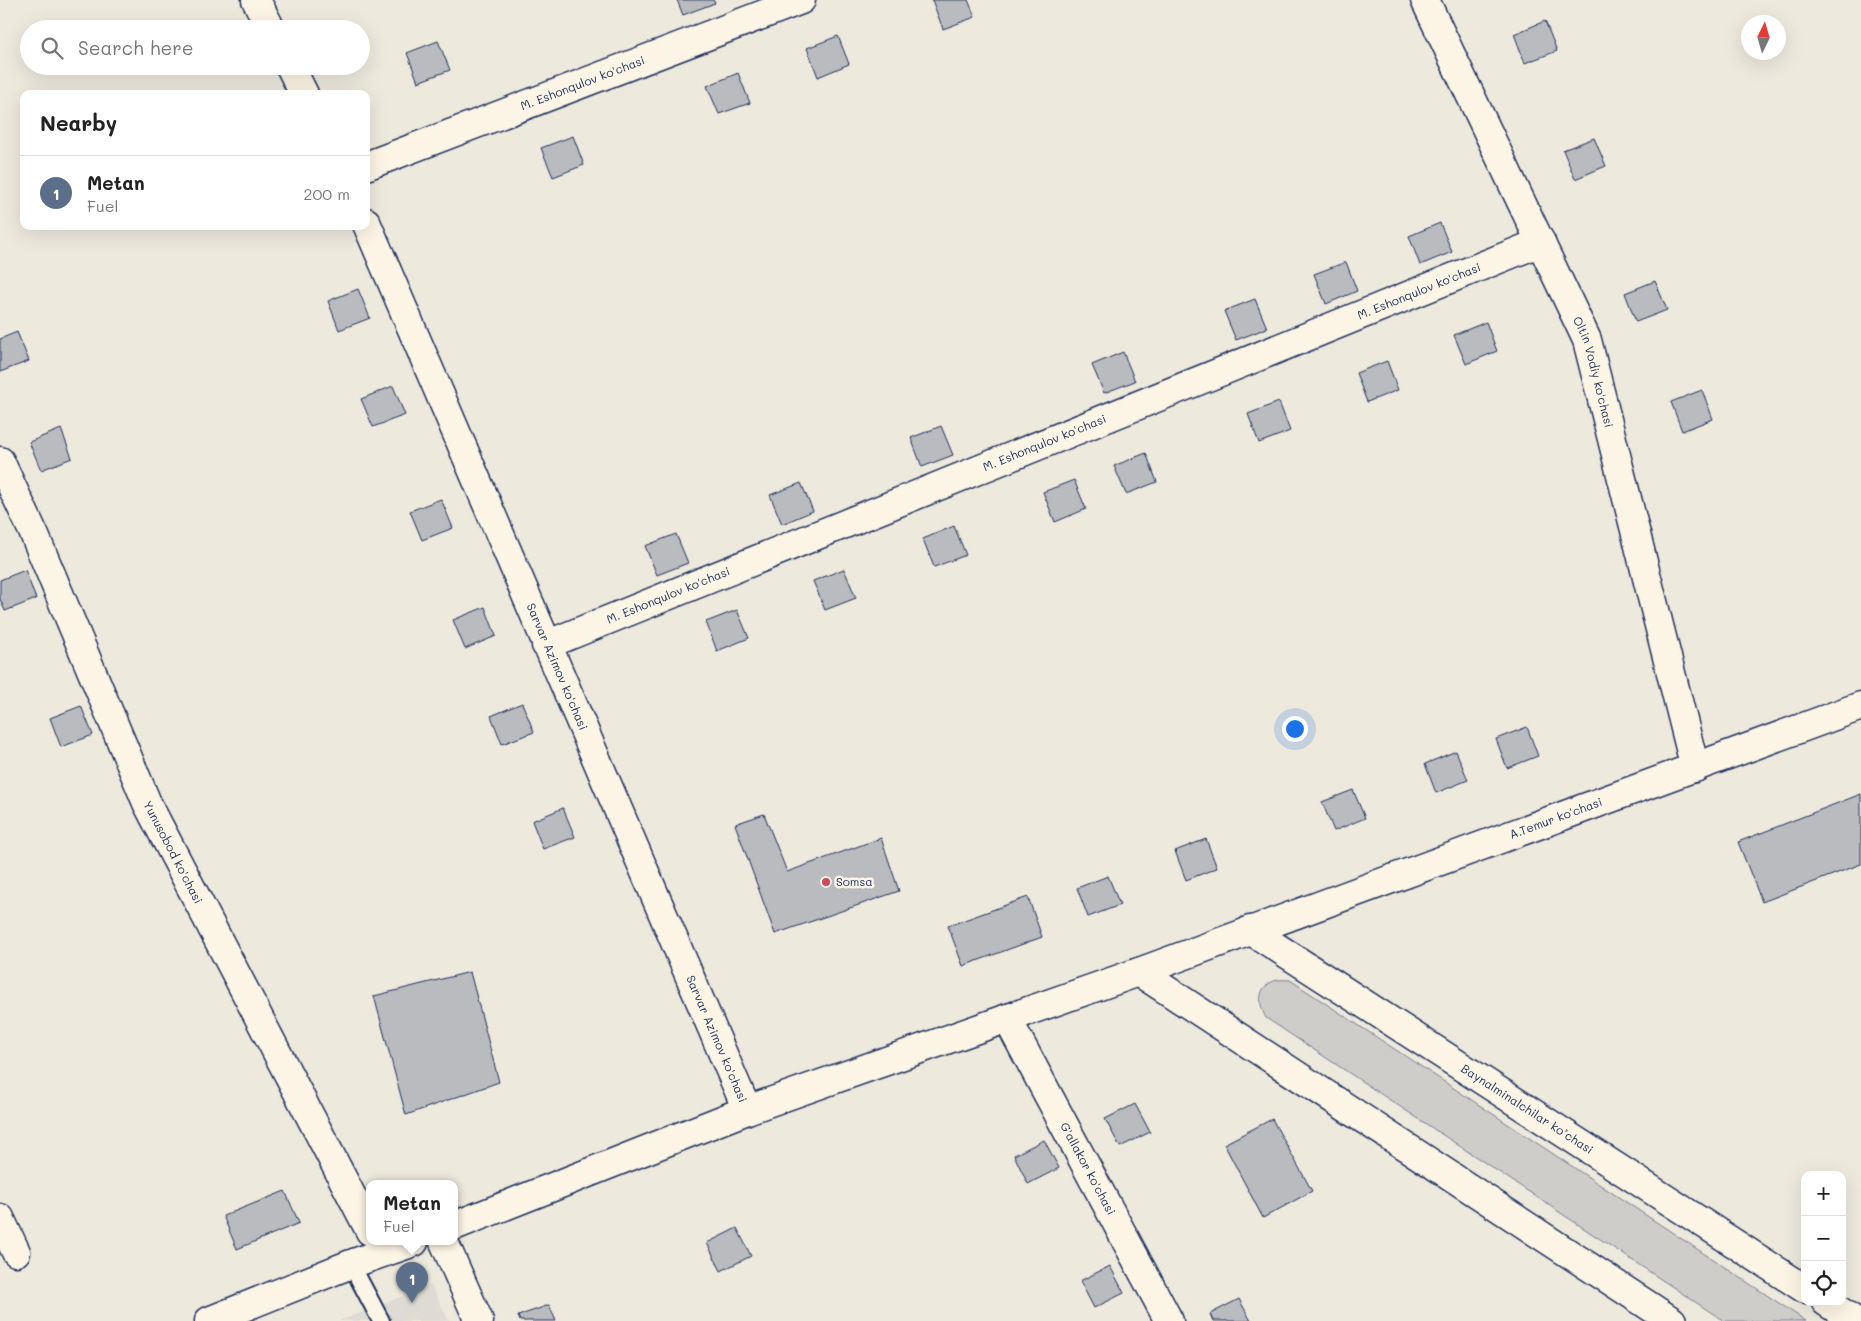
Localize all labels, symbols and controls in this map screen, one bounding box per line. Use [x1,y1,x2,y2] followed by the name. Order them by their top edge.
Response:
[1741,15,1786,60] north arrow
[20,20,370,75] search box
[38,34,66,62] icon: search
[78,35,194,60] text: Search here
[518,51,647,113] street label: M. Eshonqulov ko'chasi
[40,109,117,136] text: Nearby
[87,170,145,195] text: Metan
[52,183,60,204] text: 1
[303,183,350,204] text: 200 m
[87,195,119,216] text: Fuel
[1355,258,1483,323] street label: M. Eshonqulov ko'chasi
[1570,313,1618,429] street label: Oltin Vodiy ko'chasi
[980,410,1108,474] street label: M. Eshonqulov ko'chasi
[604,562,732,627] street label: M. Eshonqulov ko'chasi
[523,600,592,732] street label: Sarvar Azimov ko'chasi
[1282,716,1308,742] your location
[1507,793,1604,842] street label: A.Temur ko'chasi
[140,798,207,906] street label: Yunusobod ko'chasi
[836,873,873,889] place label: Somsa
[820,876,832,888] marker: Somsa
[683,973,752,1105] street label: Sarvar Azimov ko'chasi
[1458,1060,1597,1157] street label: Baynalminalchilar ko’chasi
[1057,1119,1120,1217] street label: G'allakor ko'chasi
[1801,1171,1846,1306] map controls
[1801,1171,1846,1216] button: +
[366,1180,458,1245] popup
[383,1190,441,1215] text: Metan
[383,1215,415,1236] text: Fuel
[1801,1216,1846,1261] button: −
[1801,1261,1846,1306] button: locate
[396,1262,428,1303] pin: 1

